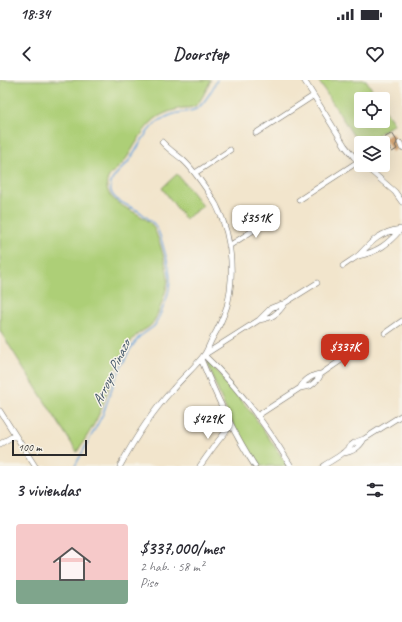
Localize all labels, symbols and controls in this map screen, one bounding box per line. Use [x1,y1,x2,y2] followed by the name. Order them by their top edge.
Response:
[20,5,50,24] text: 18:34
[16,43,38,65] icon: back
[173,43,229,65] text: Doorstep
[364,43,386,65] icon: heart
[354,92,390,172] map controls
[354,92,390,128] button: locate
[354,136,390,172] button: layers
[228,205,284,239] pin: $351K
[241,210,271,226] text: $351K
[317,334,373,368] pin: $337K
[88,335,136,409] water label: Arroyo Pinazo
[330,339,360,355] text: $337K
[180,406,236,440] pin: $429K
[193,411,223,427] text: $429K
[12,438,87,457] scale bar
[18,440,42,454] text: 100 m
[364,479,386,501] icon: filters
[16,480,80,501] text: 3 viviendas
[140,538,224,559] text: $337,000/mes
[48,540,96,588] icon: home
[140,559,204,575] text: 2 hab. · 58 m²
[140,575,158,591] text: Piso

